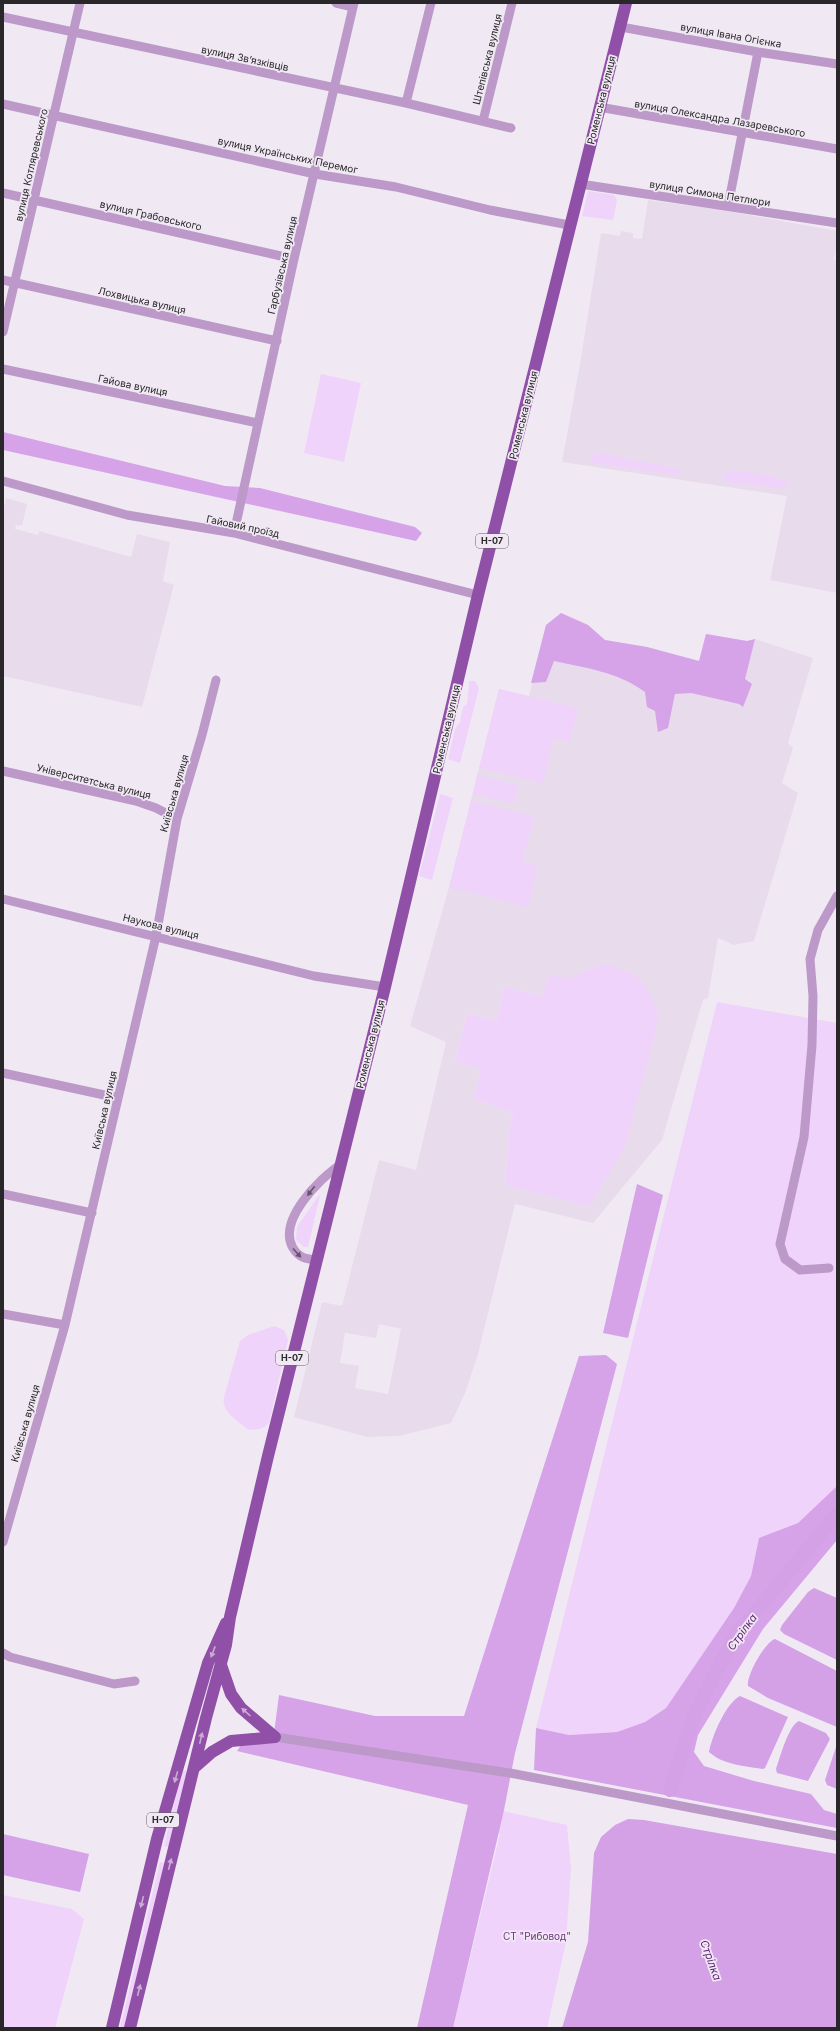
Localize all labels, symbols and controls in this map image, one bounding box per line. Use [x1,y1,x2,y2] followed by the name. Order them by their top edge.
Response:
[470,12,504,106] street label: Штепівська вулиця
[680,20,782,50] street label: вулиця Івана Огієнка
[200,43,290,73] street label: вулиця Звʼязківців
[584,54,618,146] street label: Роменська вулиця
[634,97,806,139] street label: вулиця Олександра Лазаревського
[12,107,50,223] street label: вулиця Котляревського
[217,134,360,176] street label: вулиця Українських Перемог
[649,178,771,208] street label: вулиця Симона Петлюри
[99,197,203,233] street label: вулиця Грабовського
[265,215,299,315] street label: Гарбузівська вулиця
[97,284,187,316] street label: Лохвицька вулиця
[506,369,540,461] street label: Роменська вулиця
[97,372,169,398] street label: Гайова вулиця
[205,512,281,540] street label: Гайовий проїзд
[476,534,508,548] road number: Н-07
[430,683,462,775] street label: Роменська вулиця
[157,753,191,833] street label: Київська вулиця
[36,761,152,801] street label: Університетська вулиця
[122,911,200,941] street label: Наукова вулиця
[353,998,387,1090] street label: Роменська вулиця
[89,1070,119,1150] street label: Київська вулиця
[307,1186,315,1196] one-way arrow
[293,1248,302,1258] one-way arrow
[276,1351,308,1365] road number: Н-07
[8,1383,42,1463] street label: Київська вулиця
[724,1611,760,1653] water label: Стрілка
[209,1647,215,1659] one-way arrow
[240,1707,251,1716] one-way arrow
[199,1732,205,1744] one-way arrow
[173,1771,179,1783] one-way arrow
[147,1813,179,1827] road number: Н-07
[168,1858,174,1870] one-way arrow
[139,1896,145,1908] one-way arrow
[503,1930,571,1942] park label: СТ "Рибовод"
[697,1938,725,1982] water label: Стрілка
[136,1984,142,1996] one-way arrow

